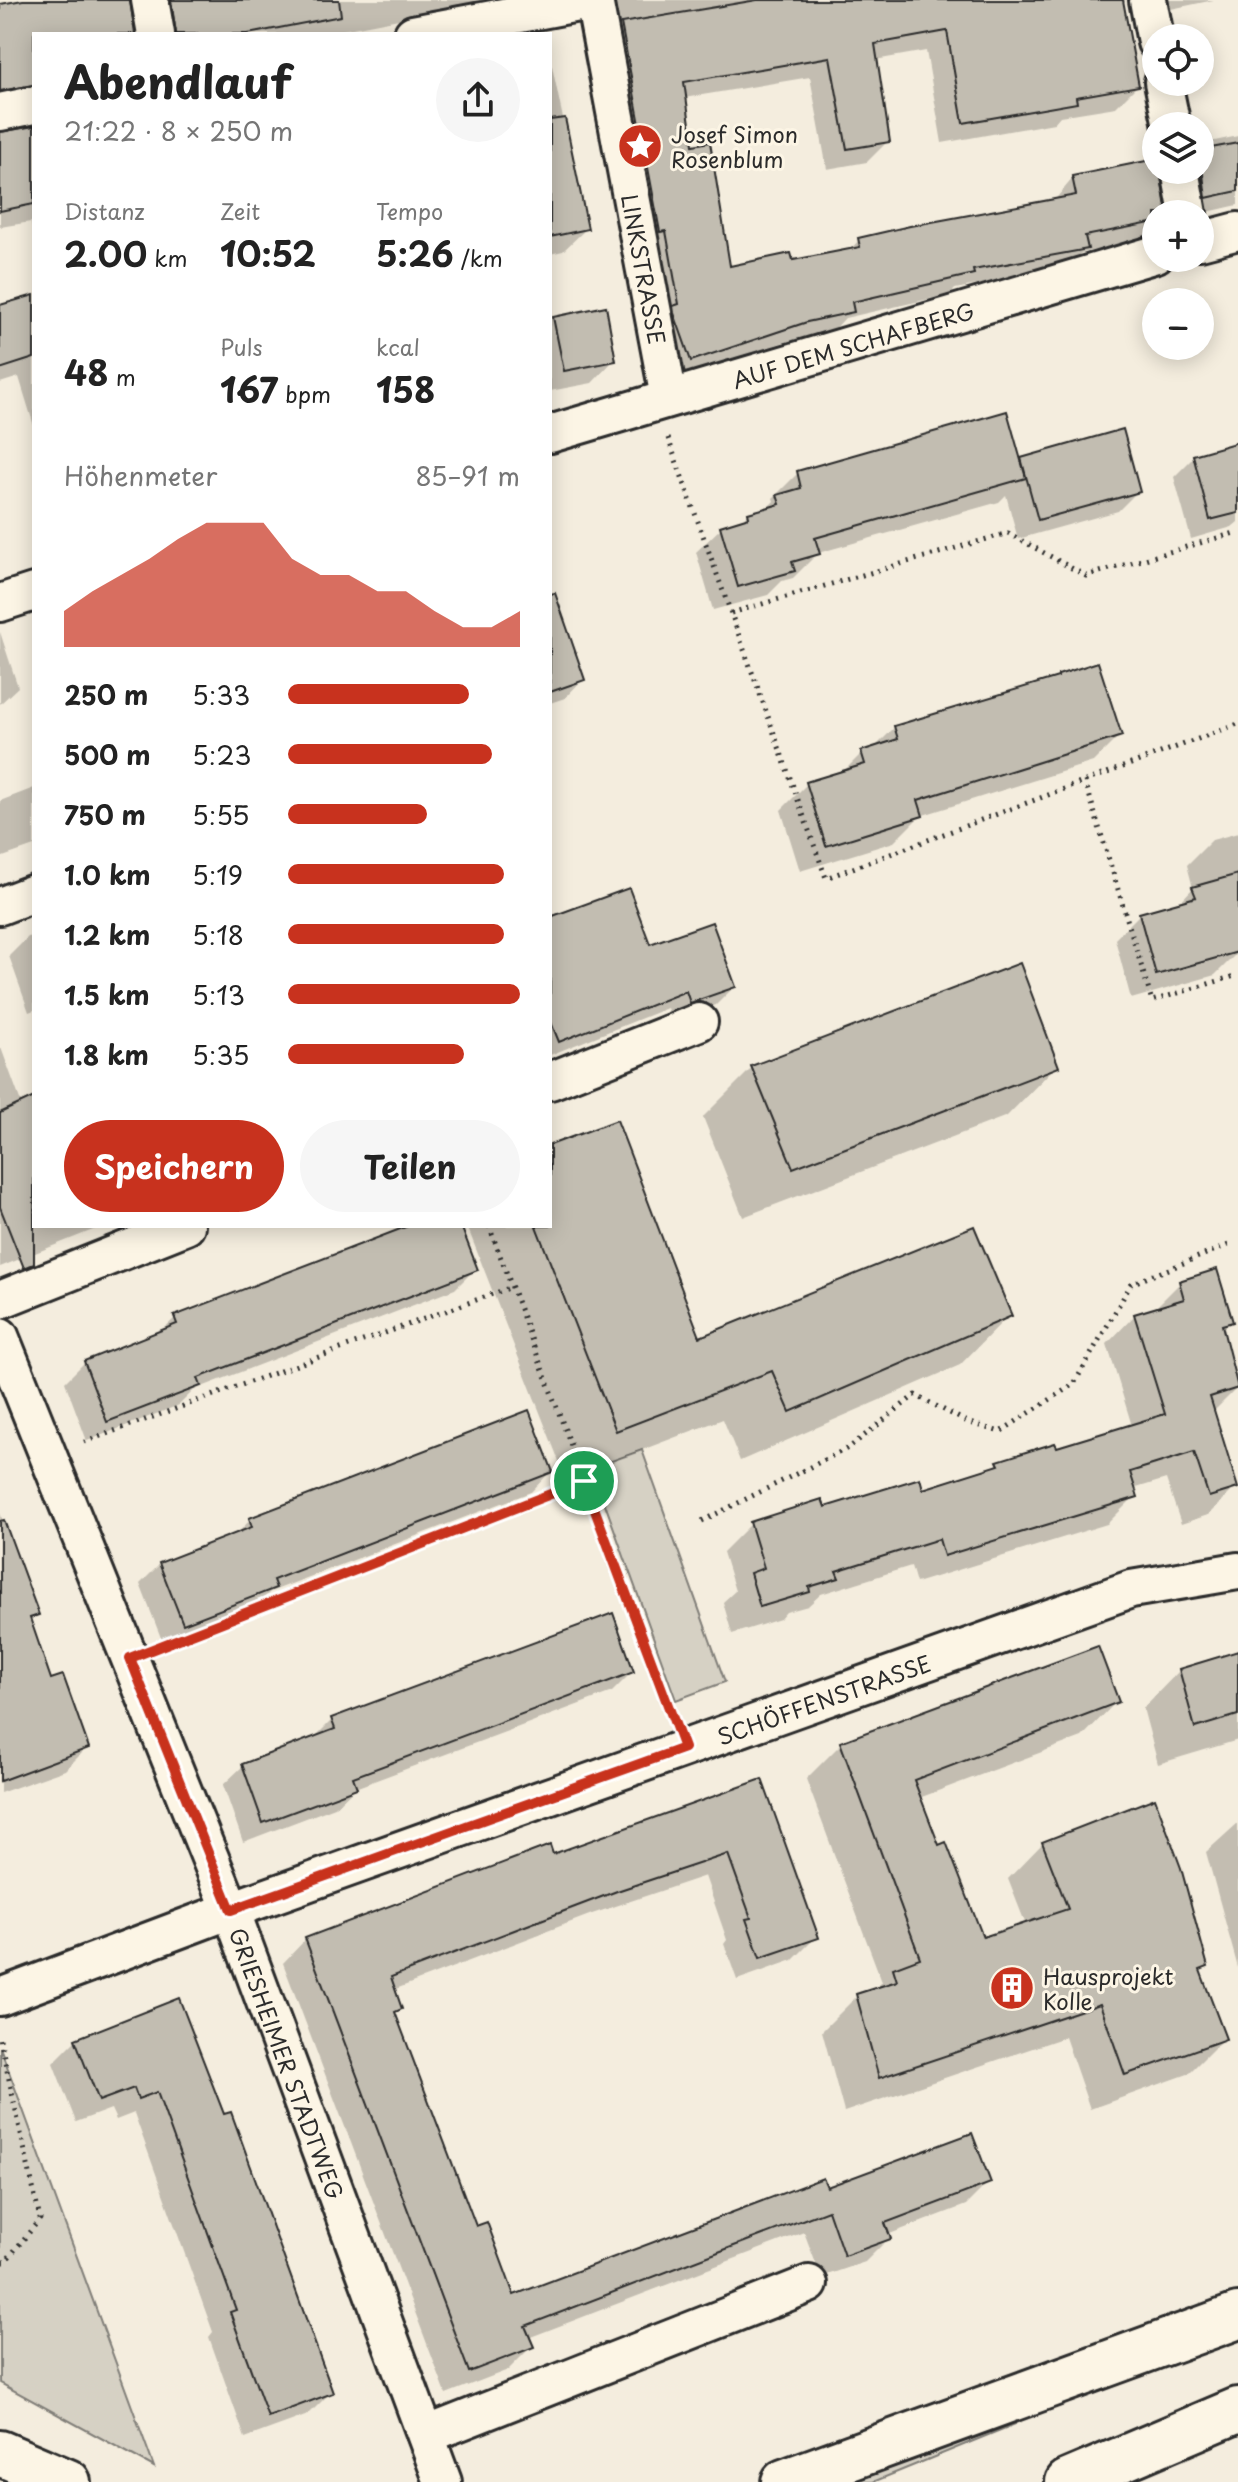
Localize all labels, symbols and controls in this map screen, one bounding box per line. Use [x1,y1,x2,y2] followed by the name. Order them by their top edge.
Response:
[1142,24,1214,360] map controls
[1142,24,1214,96] button: locate
[64,48,292,114] text: Abendlauf
[436,58,520,142] button: share
[64,111,293,150] text: 21:22 · 8 × 250 m
[1142,112,1214,184] button: layers
[671,117,798,175] place label: Josef Simon Rosenblum
[616,122,664,170] place icon: Josef Simon Rosenblum
[614,191,675,347] street label: LINKSTRASSE
[64,194,145,227] text: Distanz
[220,194,260,227] text: Zeit
[376,194,443,227] text: Tempo
[1142,200,1214,272] button: +
[64,227,147,279] text: 2.00
[220,227,316,279] text: 10:52
[376,227,454,279] text: 5:26
[147,241,187,274] text: km
[454,241,503,274] text: /km
[1142,288,1214,360] button: −
[728,292,978,396] street label: AUF DEM SCHAFBERG
[220,330,263,363] text: Puls
[376,330,420,363] text: kcal
[64,346,109,398] text: 48
[109,360,136,393] text: m
[220,363,278,415] text: 167
[376,363,435,415] text: 158
[278,377,331,410] text: bpm
[64,456,217,495] text: Höhenmeter
[415,456,520,495] text: 85–91 m
[64,675,148,714] text: 250 m
[192,675,250,714] text: 5:33
[64,735,150,774] text: 500 m
[192,735,251,774] text: 5:23
[64,795,146,834] text: 750 m
[192,795,250,834] text: 5:55
[64,855,151,894] text: 1.0 km
[192,855,243,894] text: 5:19
[64,915,150,954] text: 1.2 km
[192,915,244,954] text: 5:18
[64,975,150,1014] text: 1.5 km
[192,975,245,1014] text: 5:13
[64,1035,149,1074] text: 1.8 km
[192,1035,249,1074] text: 5:35
[64,1120,284,1212] button: Speichern
[300,1120,520,1212] button: Teilen
[550,1447,618,1515] pin
[562,1459,606,1503] icon: arrive
[712,1645,935,1752] street label: SCHÖFFENSTRASSE
[222,1923,353,2204] street label: GRIESHEIMER STADTWEG
[1043,1959,1173,2017] place label: Hausprojekt Kolle
[988,1964,1036,2012] building icon: Hausprojekt Kolle

